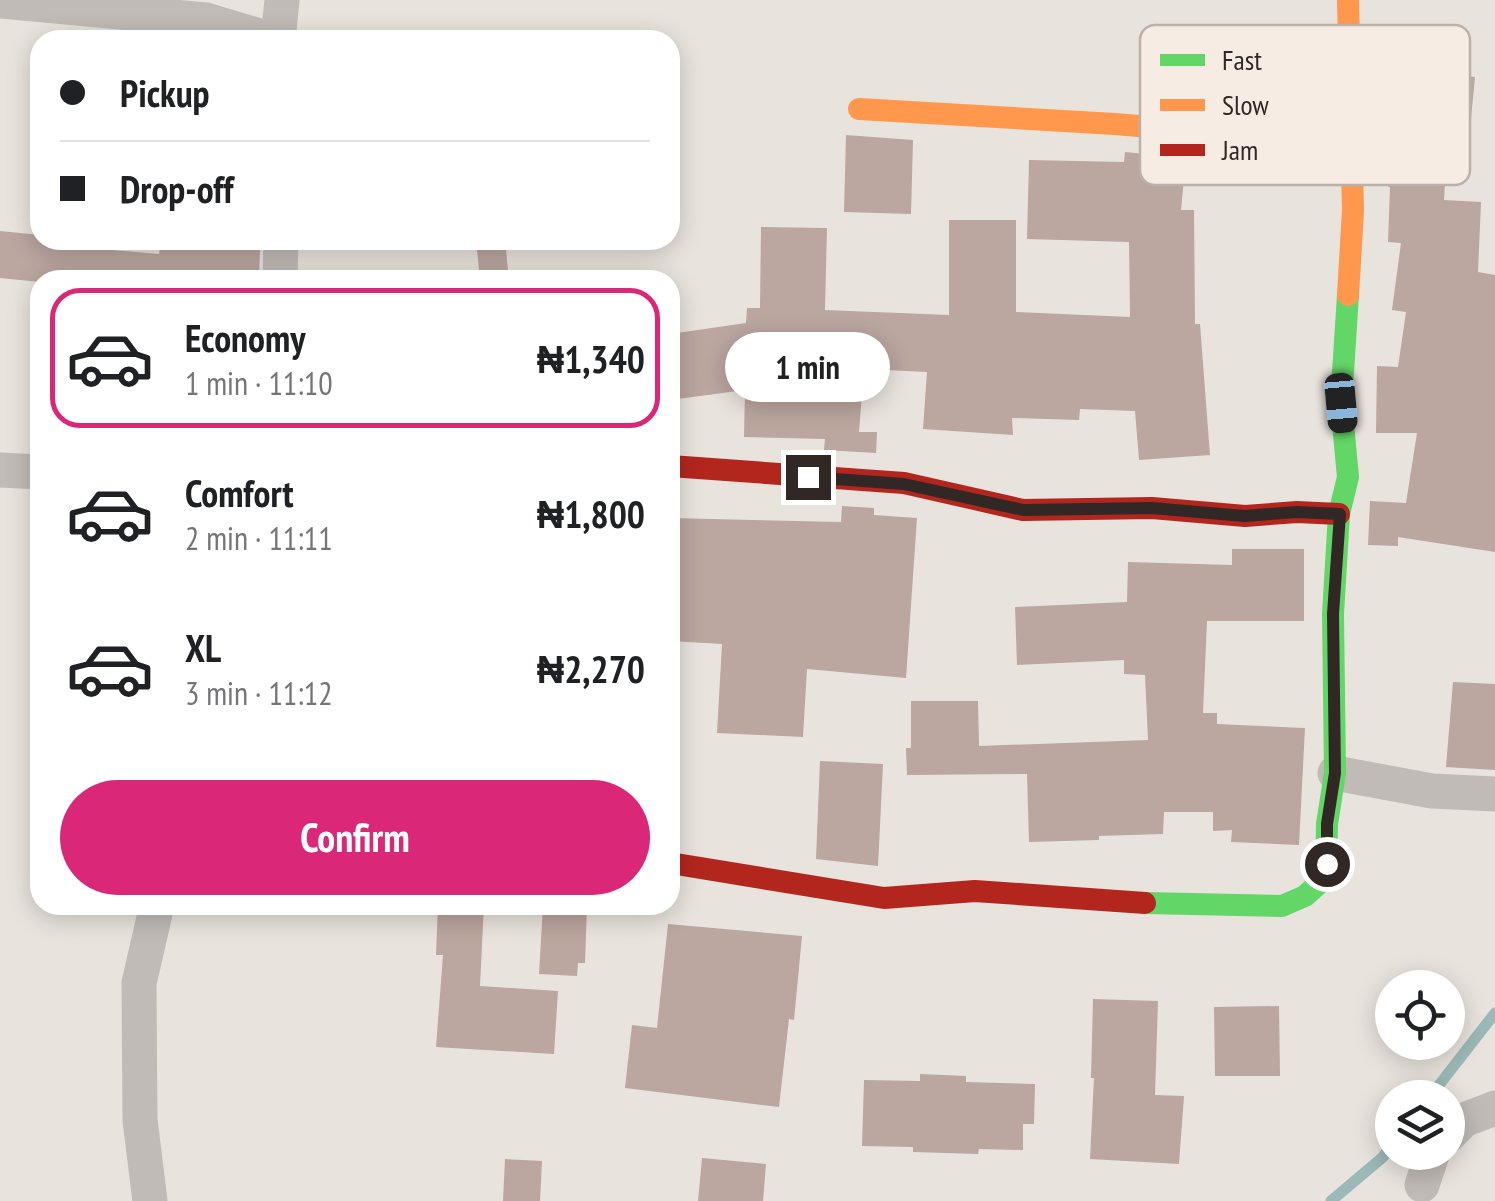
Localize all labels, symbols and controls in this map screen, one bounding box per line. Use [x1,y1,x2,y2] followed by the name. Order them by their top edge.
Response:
[1140,25,1470,185] legend
[1222,41,1262,78] text: Fast
[120,68,210,117] text: Pickup
[1222,86,1269,123] text: Slow
[1221,131,1258,168] text: Jam
[120,164,234,213] text: Drop-off
[65,313,155,403] icon: car
[185,313,305,362] text: Economy
[726,332,890,402] callout: 1 min
[537,334,645,383] text: ₦1,340
[775,346,840,388] text: 1 min
[185,362,333,404] text: 1 min · 11:10
[1323,372,1359,434] car
[786,455,831,500] route end
[65,468,155,558] icon: car
[185,468,294,517] text: Comfort
[537,489,645,538] text: ₦1,800
[185,517,333,559] text: 2 min · 11:11
[65,623,155,713] icon: car
[185,623,221,672] text: XL
[537,644,645,693] text: ₦2,270
[185,672,333,714] text: 3 min · 11:12
[60,780,650,895] button: Confirm
[1305,842,1350,887] route start
[1375,970,1465,1170] map controls
[1375,970,1465,1060] button: locate
[1375,1080,1465,1170] button: layers

